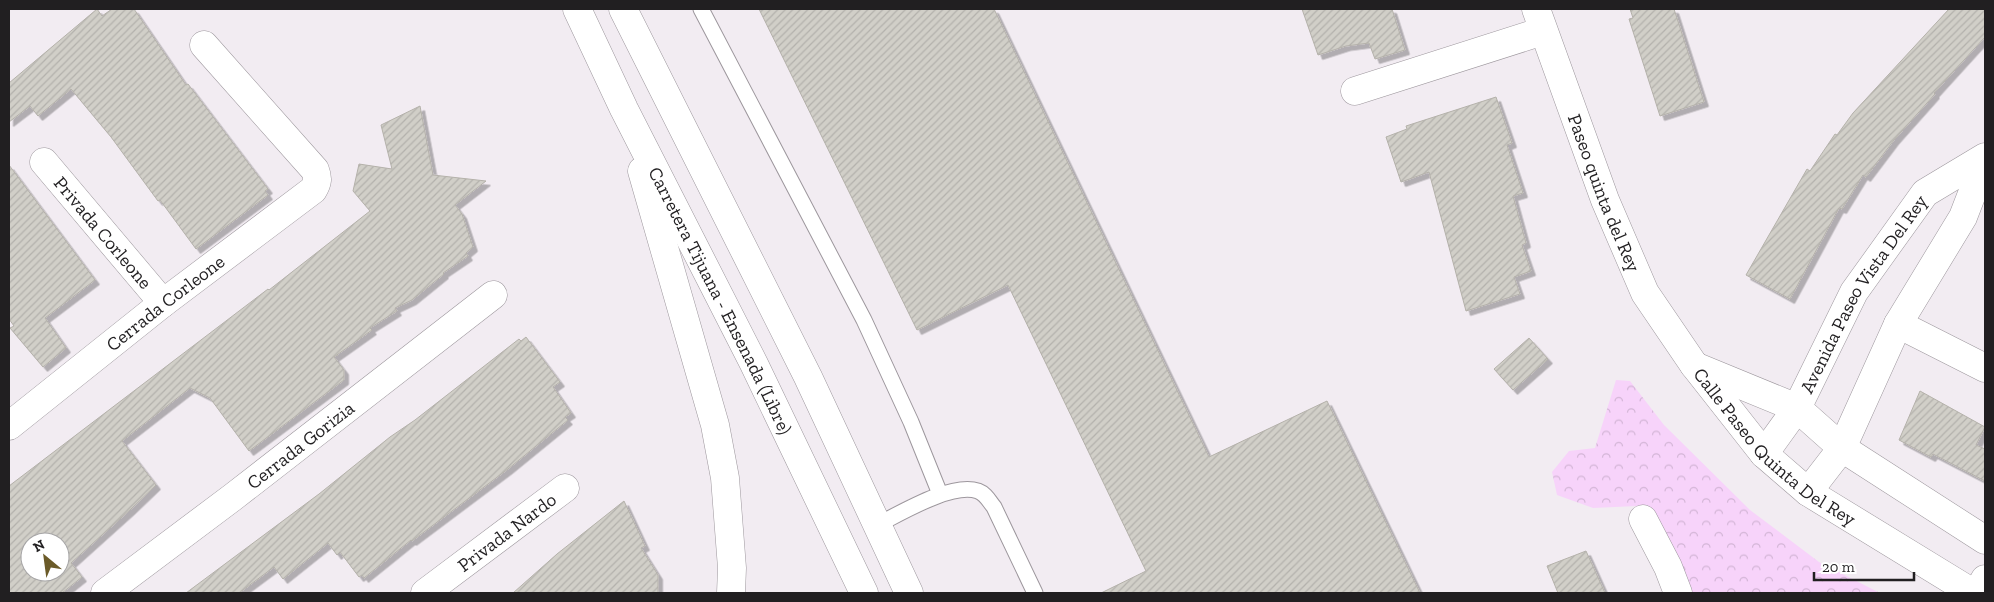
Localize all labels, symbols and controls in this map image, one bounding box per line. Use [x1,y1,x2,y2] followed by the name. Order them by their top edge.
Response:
[1563,111,1646,275] street label: Paseo quinta del Rey
[643,163,797,438] street label: Carretera Tijuana - Ensenada (Libre)
[49,172,157,294] street label: Privada Corleone
[1795,190,1932,397] street label: Avenida Paseo Vista Del Rey
[101,250,229,356] street label: Cerrada Corleone
[1689,363,1860,531] street label: Calle Paseo Quinta Del Rey
[242,396,359,494] street label: Cerrada Gorizia
[453,488,561,577] street label: Privada Nardo
[20,532,70,582] north arrow
[30,536,48,556] text: N
[1814,550,1914,582] scale bar
[1822,558,1855,576] text: 20 m

